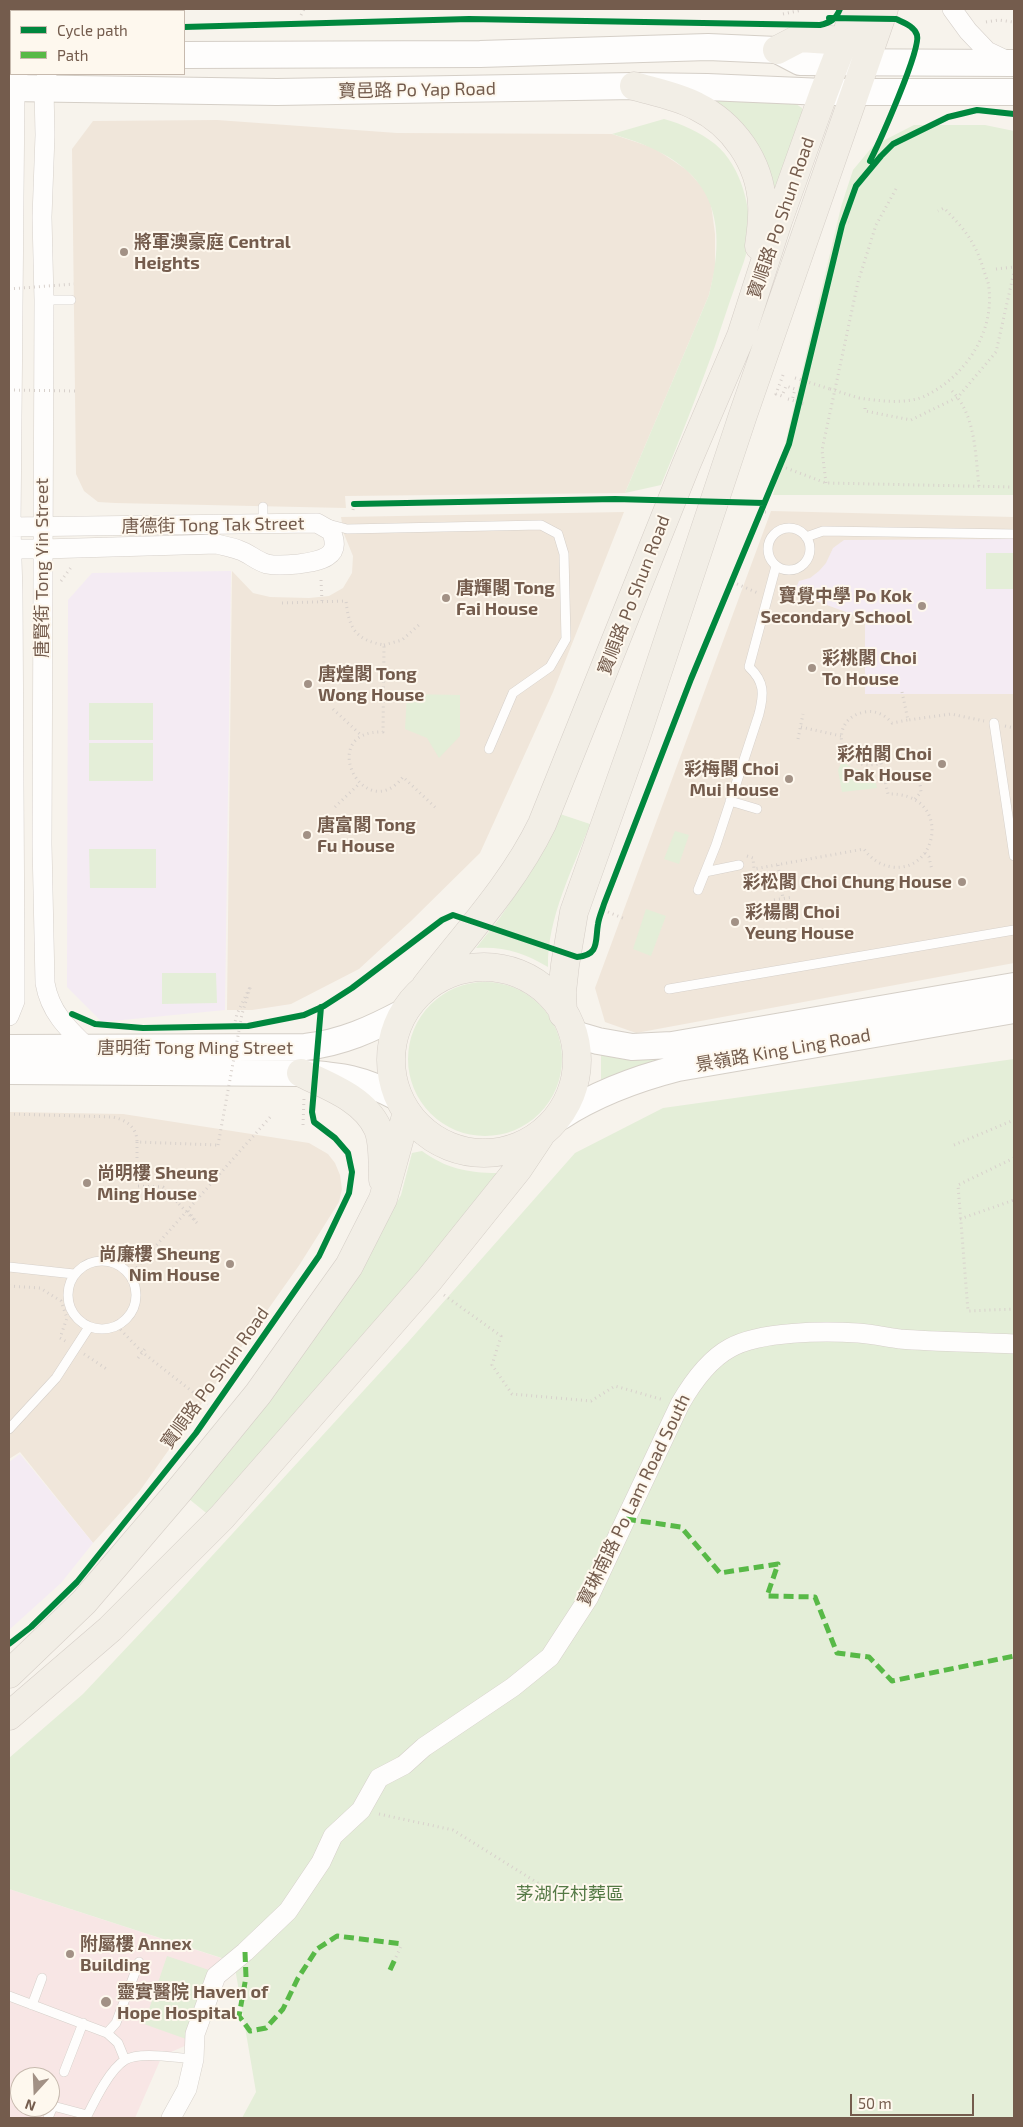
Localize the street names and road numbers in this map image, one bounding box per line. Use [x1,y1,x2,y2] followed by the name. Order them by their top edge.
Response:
[338,78,496,102] street label: 寶邑路 Po Yap Road
[743,134,819,302] street label: 寶順路 Po Shun Road
[31,478,53,658] street label: 唐賢街 Tong Yin Street
[594,512,674,678] street label: 寶順路 Po Shun Road
[121,513,305,537] street label: 唐德街 Tong Tak Street
[694,1024,872,1076] street label: 景嶺路 King Ling Road
[97,1037,293,1059] street label: 唐明街 Tong Ming Street
[156,1303,274,1453] street label: 寶順路 Po Shun Road
[573,1391,695,1609] street label: 寶琳南路 Po Lam Road South

